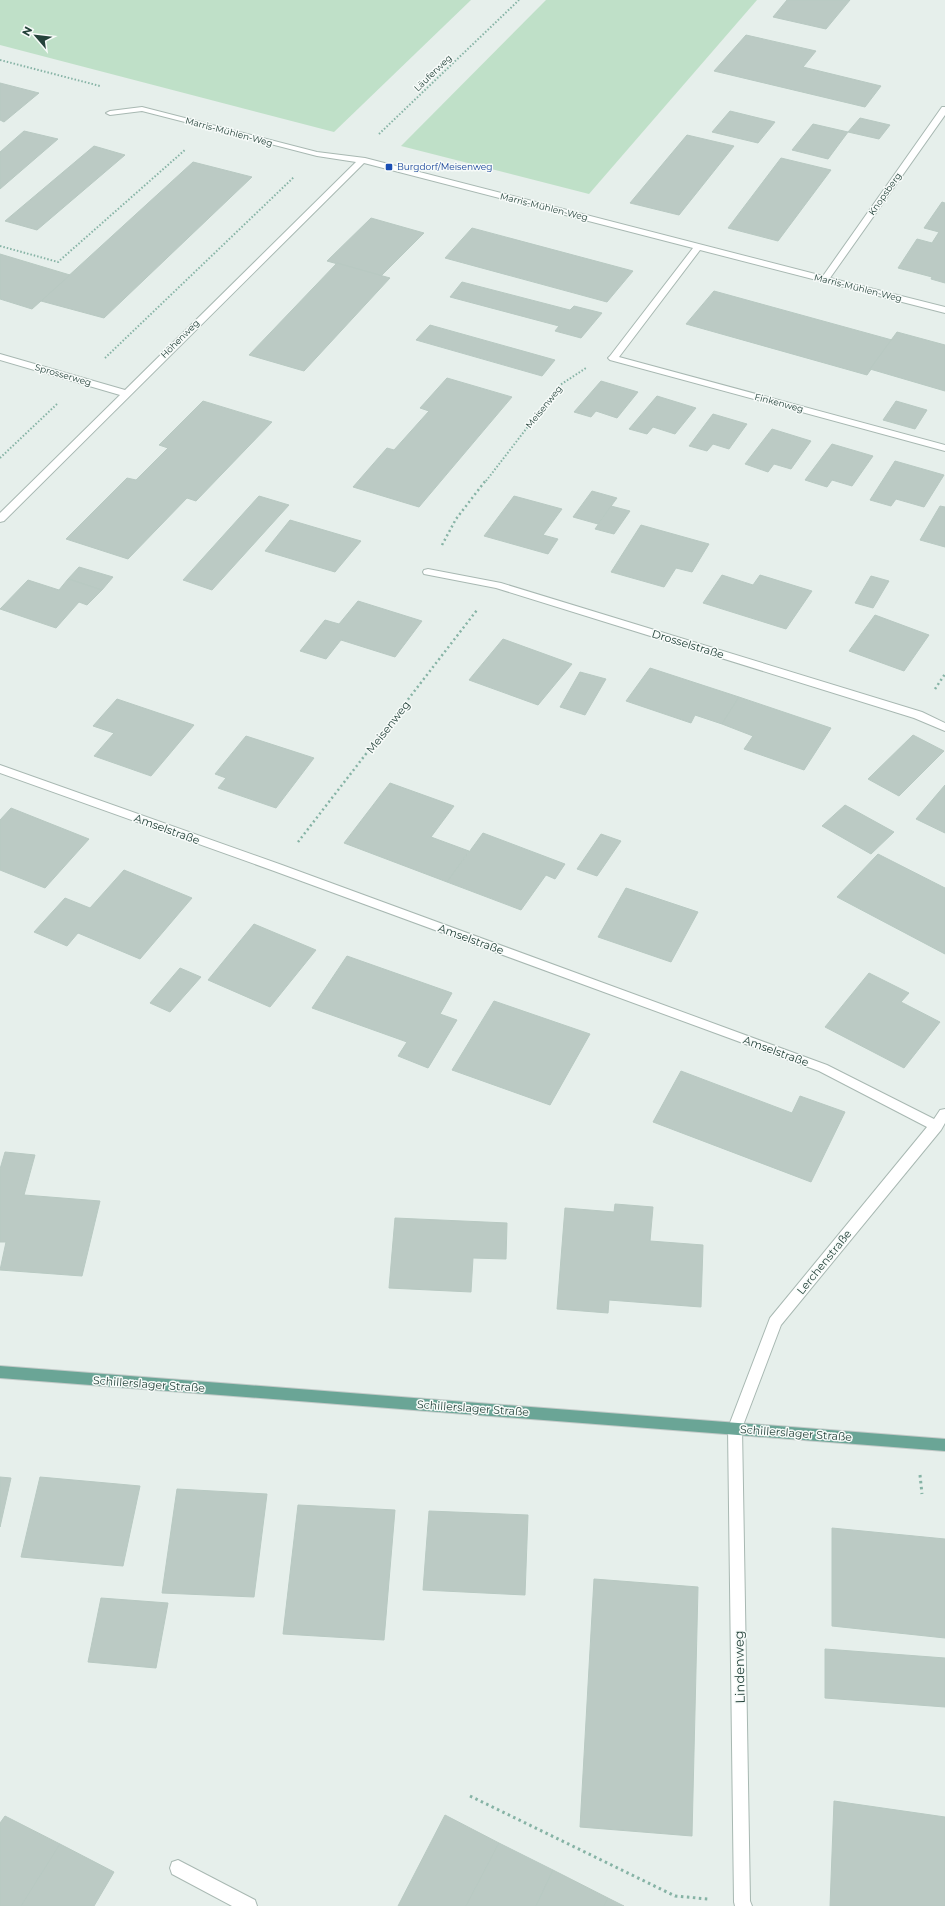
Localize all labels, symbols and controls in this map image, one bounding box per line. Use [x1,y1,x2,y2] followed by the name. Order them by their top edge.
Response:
[16,16,56,56] north arrow
[19,24,35,39] text: N
[411,52,454,93] street label: Läuferweg
[184,115,274,149] street label: Marris-Mühlen-Weg
[397,161,492,172] place label: Burgdorf/Meisenweg
[384,162,394,172] marker: Burgdorf/Meisenweg
[866,170,903,217] street label: Knopsberg
[499,190,589,223] street label: Marris-Mühlen-Weg
[813,271,903,304] street label: Marris-Mühlen-Weg
[158,317,201,360] street label: Höhenweg
[34,361,93,388] street label: Sprosserweg
[523,383,564,430] street label: Meisenweg
[753,391,805,414] street label: Finkenweg
[650,626,726,662] street label: Drosselstraße
[363,698,413,756] street label: Meisenweg
[132,811,202,847] street label: Amselstraße
[436,921,506,957] street label: Amselstraße
[741,1033,811,1069] street label: Amselstraße
[794,1227,855,1297] street label: Lerchenstraße
[93,1373,206,1395] street label: Schillerslager Straße
[417,1397,530,1419] street label: Schillerslager Straße
[740,1422,853,1444] street label: Schillerslager Straße
[730,1630,748,1704] street label: Lindenweg

